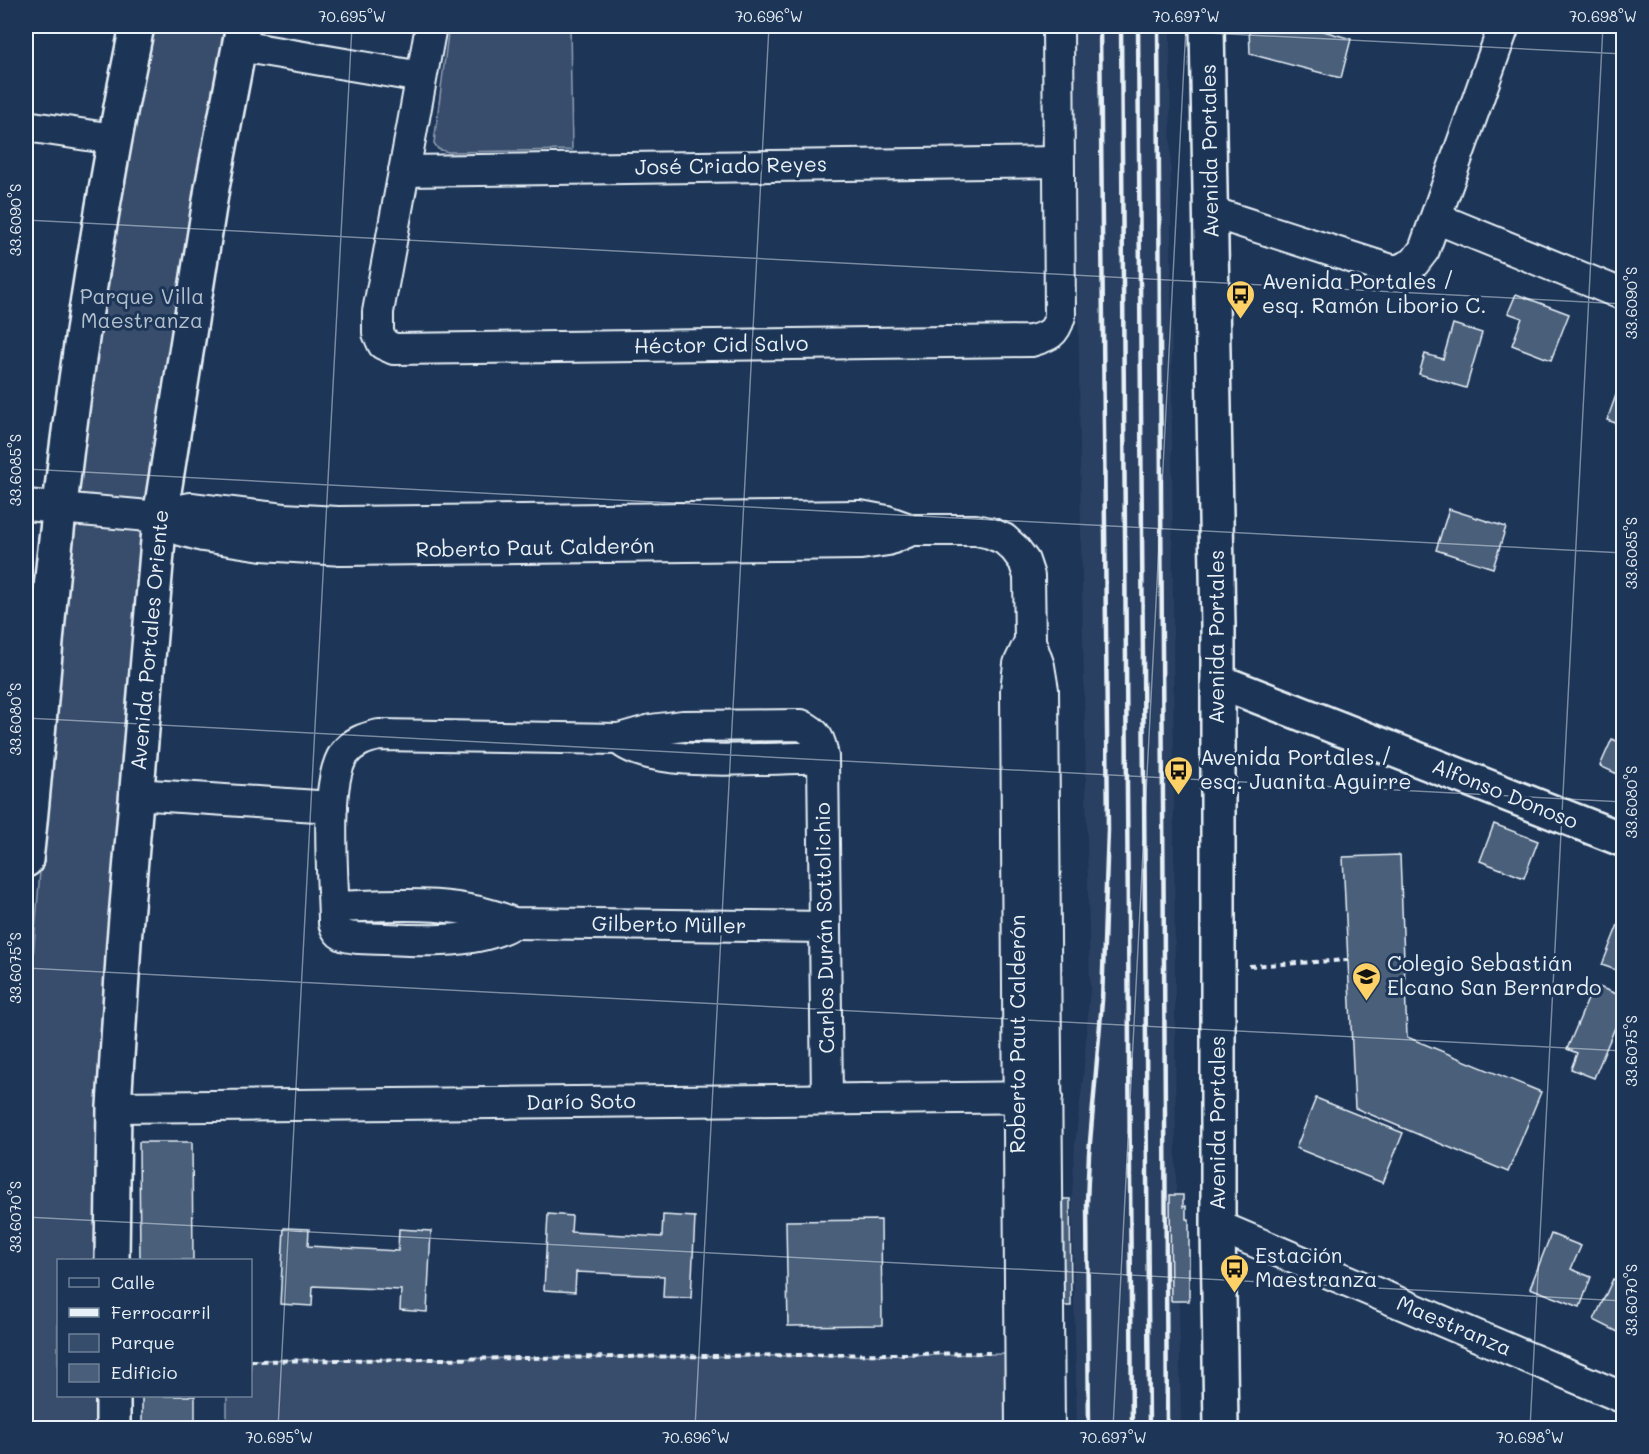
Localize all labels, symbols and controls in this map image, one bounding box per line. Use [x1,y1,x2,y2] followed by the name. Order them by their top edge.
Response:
[318,6,386,26] text: 70.695°W
[735,6,803,26] text: 70.696°W
[1152,6,1220,26] text: 70.697°W
[1569,6,1637,26] text: 70.698°W
[1193,64,1224,238] street label: Avenida Portales
[635,149,827,180] street label: José Criado Reyes
[5,184,25,256] text: 33.6090°S
[1262,267,1486,318] place label: Avenida Portales / esq. Ramón Liborio C.
[1621,267,1641,339] text: 33.6090°S
[1225,278,1257,320] bus stop icon: Avenida Portales / esq. Ramón Liborio C.
[80,282,204,333] park label: Parque Villa Maestranza
[634,328,808,359] street label: Héctor Cid Salvo
[5,434,25,506] text: 33.6085°S
[124,508,173,771] street label: Avenida Portales Oriente
[1621,517,1641,589] text: 33.6085°S
[415,531,655,562] street label: Roberto Paut Calderón
[1202,550,1229,724] street label: Avenida Portales
[5,683,25,755] text: 33.6080°S
[1200,743,1412,794] place label: Avenida Portales / esq. Juanita Aguirre
[1429,751,1583,834] street label: Alfonso Donoso
[1163,754,1195,796] bus stop icon: Avenida Portales / esq. Juanita Aguirre
[1621,766,1641,838] text: 33.6080°S
[808,802,839,1054] street label: Carlos Durán Sottolichio
[591,909,747,938] street label: Gilberto Müller
[1003,915,1030,1153] street label: Roberto Paut Calderón
[5,932,25,1004] text: 33.6075°S
[1387,949,1601,1000] place label: Colegio Sebastián Elcano San Bernardo
[1350,960,1382,1002] school or university icon: Colegio Sebastián Elcano San Bernardo
[1621,1015,1641,1087] text: 33.6075°S
[1203,1036,1230,1210] street label: Avenida Portales
[526,1086,636,1115] street label: Darío Soto
[5,1181,25,1253] text: 33.6070°S
[1255,1241,1377,1292] place label: Estación Maestranza
[1218,1252,1250,1294] bus stop icon: Estación Maestranza
[57,1259,252,1397] legend
[1621,1264,1641,1336] text: 33.6070°S
[111,1270,155,1294] text: Calle
[1393,1288,1516,1361] street label: Maestranza
[111,1300,211,1324] text: Ferrocarril
[111,1330,175,1354] text: Parque
[111,1360,178,1384] text: Edificio
[245,1427,313,1447] text: 70.695°W
[662,1427,730,1447] text: 70.696°W
[1079,1427,1147,1447] text: 70.697°W
[1496,1427,1564,1447] text: 70.698°W

